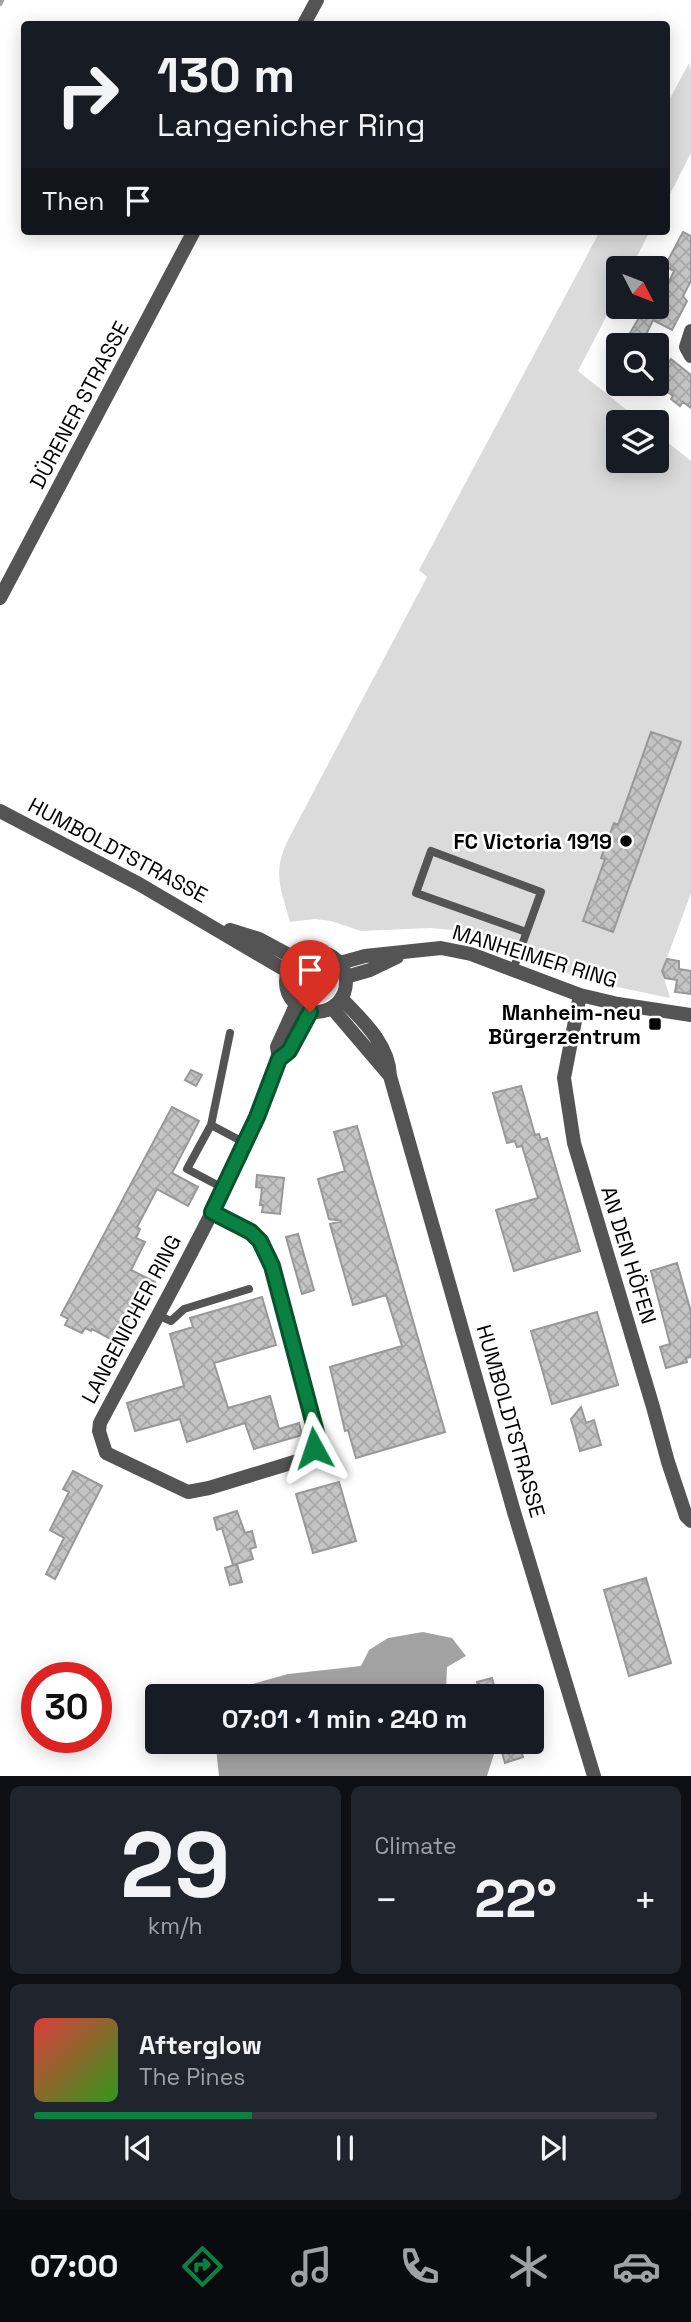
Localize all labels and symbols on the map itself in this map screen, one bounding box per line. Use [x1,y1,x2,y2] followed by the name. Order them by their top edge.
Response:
[606,256,668,318] north arrow
[23,317,135,493] street label: DÜRENER STRASSE
[24,791,212,909] street label: HUMBOLDTSTRASSE
[453,828,612,855] place label: FC Victoria 1919
[618,833,634,849] marker: FC Victoria 1919
[449,918,621,994] street label: MANHEIMER RING
[280,940,340,1012] pin
[488,999,641,1050] place label: Manheim-neu Bürgerzentrum
[647,1016,663,1032] marker: Manheim-neu Bürgerzentrum
[595,1183,663,1327] street label: AN DEN HÖFEN
[75,1230,187,1408] street label: LANGENICHER RING
[471,1322,551,1520] street label: HUMBOLDTSTRASSE
[277,1411,351,1485] position arrow
[21,1662,112,1753] speed limit sign: 30

